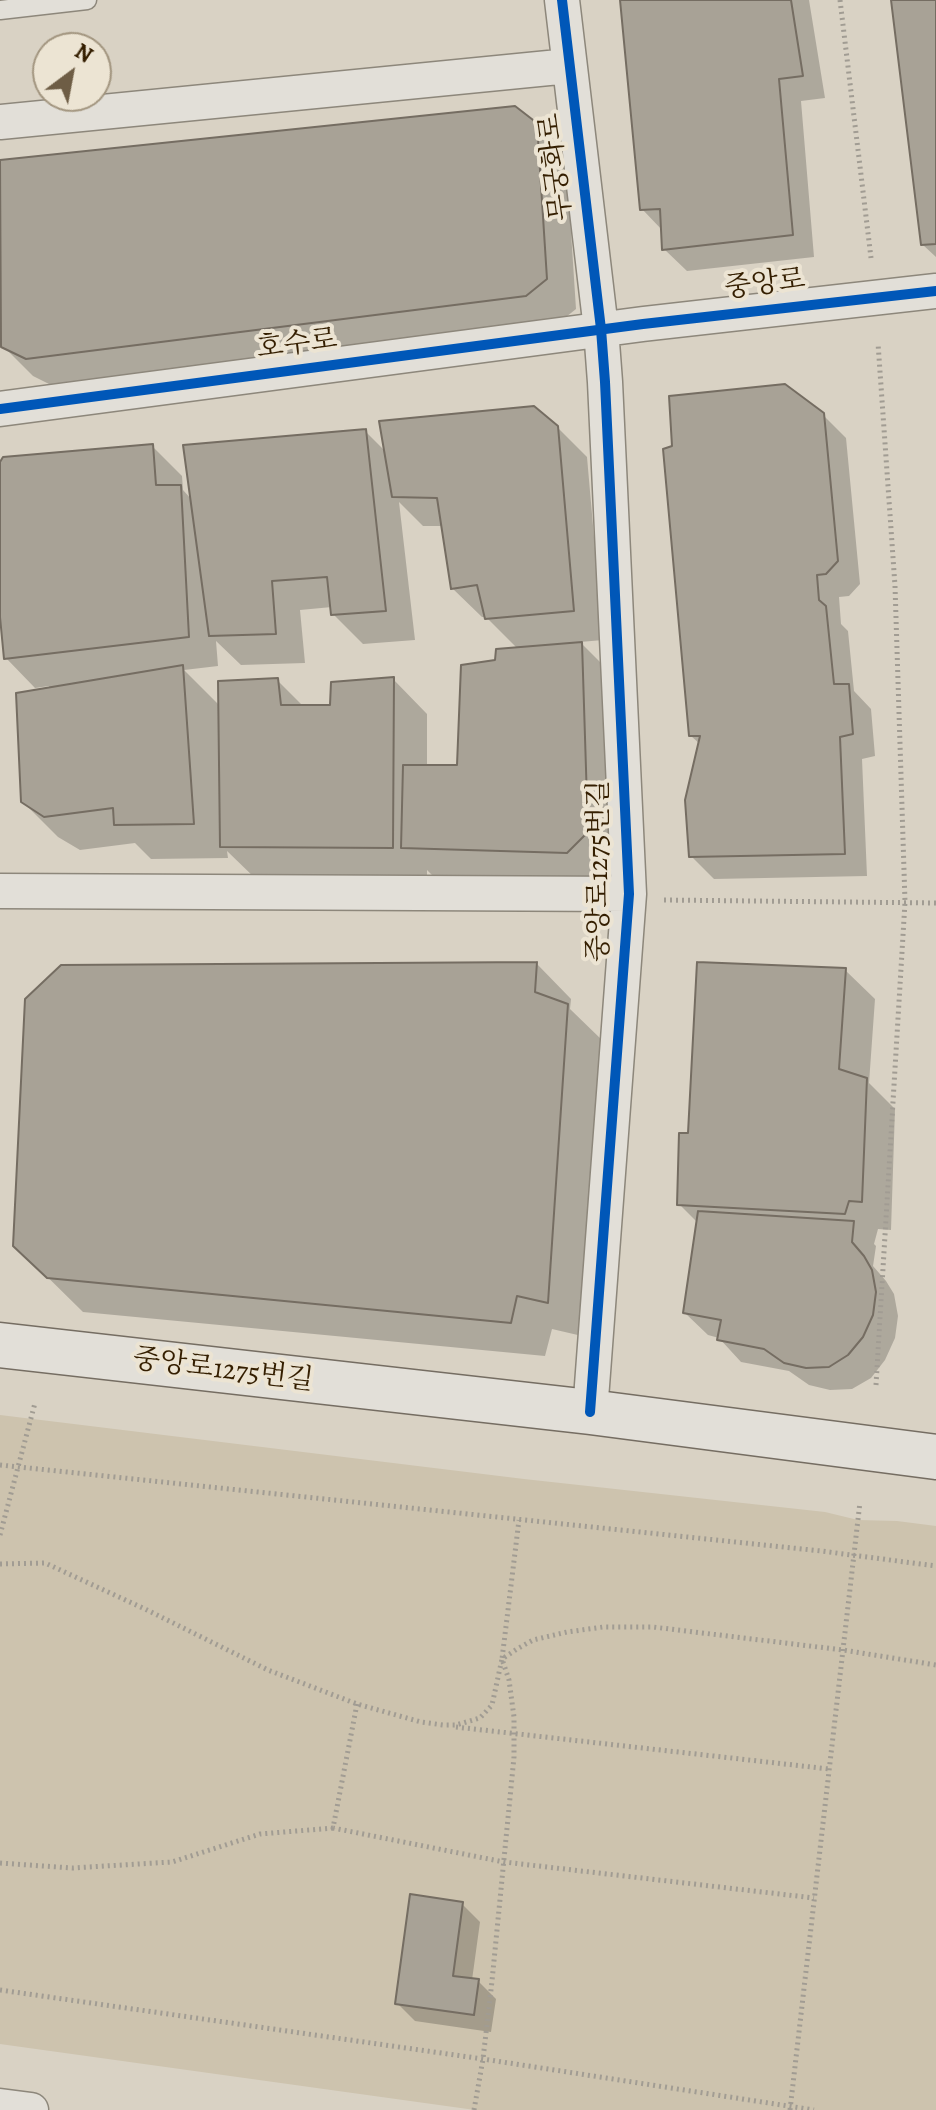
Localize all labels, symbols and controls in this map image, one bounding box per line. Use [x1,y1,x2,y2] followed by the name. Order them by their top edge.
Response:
[32,32,112,112] north arrow
[69,36,98,70] text: N
[534,111,580,223] street label: 무궁화로
[723,263,807,307] street label: 중앙로
[255,323,339,367] street label: 호수로
[583,780,617,962] street label: 중앙로1275번길
[131,1343,315,1399] street label: 중앙로1275번길

